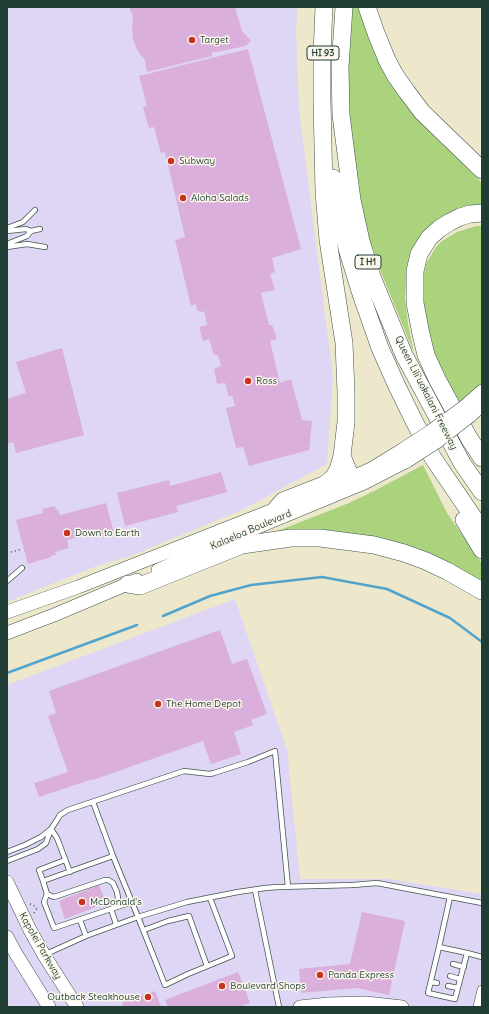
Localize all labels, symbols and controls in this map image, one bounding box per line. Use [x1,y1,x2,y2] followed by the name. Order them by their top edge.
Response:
[200,34,229,46] place label: Target
[187,35,197,45] marker: Target
[307,46,339,60] road number: HI 93
[179,155,215,167] place label: Subway
[166,156,176,166] marker: Subway
[191,192,249,204] place label: Aloha Salads
[178,193,188,203] marker: Aloha Salads
[355,255,381,269] road number: I H1
[392,334,460,452] street label: Queen Liliʻuokalani Freeway
[256,375,277,387] place label: Ross
[243,376,253,386] marker: Ross
[209,507,293,553] street label: Kalaeloa Boulevard
[75,527,140,539] place label: Down to Earth
[62,528,72,538] marker: Down to Earth
[166,698,241,710] place label: The Home Depot
[153,699,163,709] marker: The Home Depot
[90,896,142,908] place label: McDonald's
[77,897,87,907] marker: McDonald's
[16,910,64,982] street label: Kapolei Parkway
[328,969,394,981] place label: Panda Express
[315,970,325,980] marker: Panda Express
[230,980,306,992] place label: Boulevard Shops
[217,981,227,991] marker: Boulevard Shops
[47,991,140,1003] place label: Outback Steakhouse
[143,992,153,1002] marker: Outback Steakhouse

